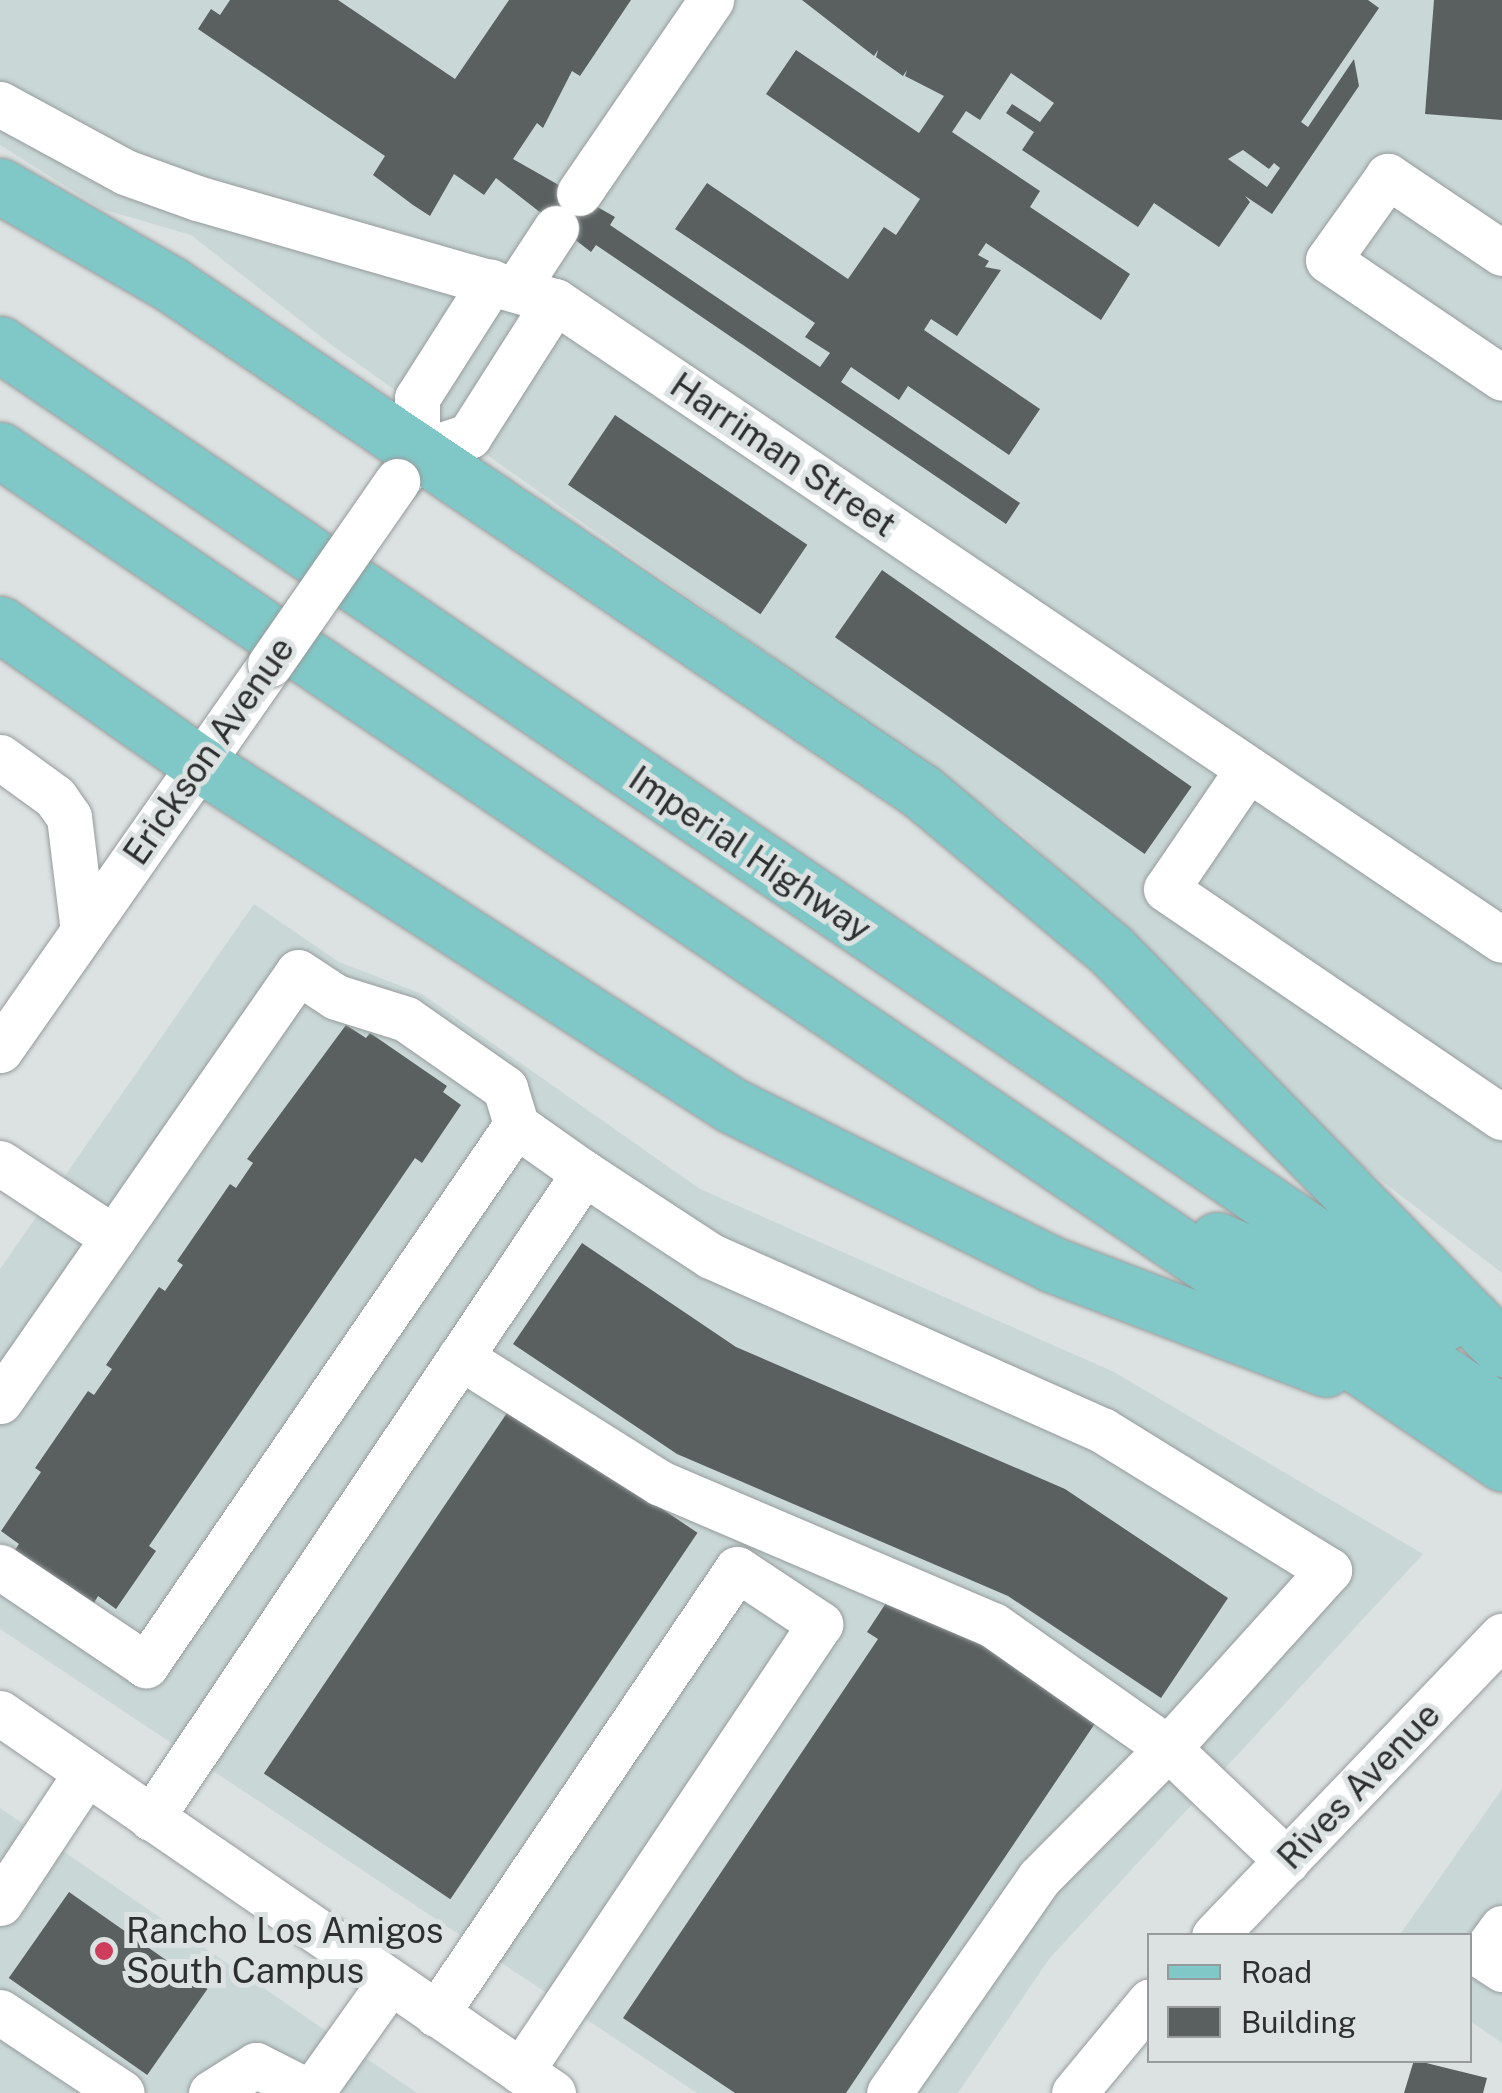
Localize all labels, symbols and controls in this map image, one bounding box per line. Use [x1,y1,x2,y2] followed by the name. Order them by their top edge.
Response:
[662,364,904,546] street label: Harriman Street
[115,629,303,873] street label: Erickson Avenue
[621,758,879,950] street label: Imperial Highway
[1269,1694,1449,1878] street label: Rives Avenue
[126,1910,444,1992] place label: Rancho Los Amigos South Campus
[1147,1933,1472,2063] legend
[91,1938,117,1964] marker: Rancho Los Amigos South Campus
[1241,1954,1312,1990] text: Road
[1241,2004,1356,2040] text: Building

